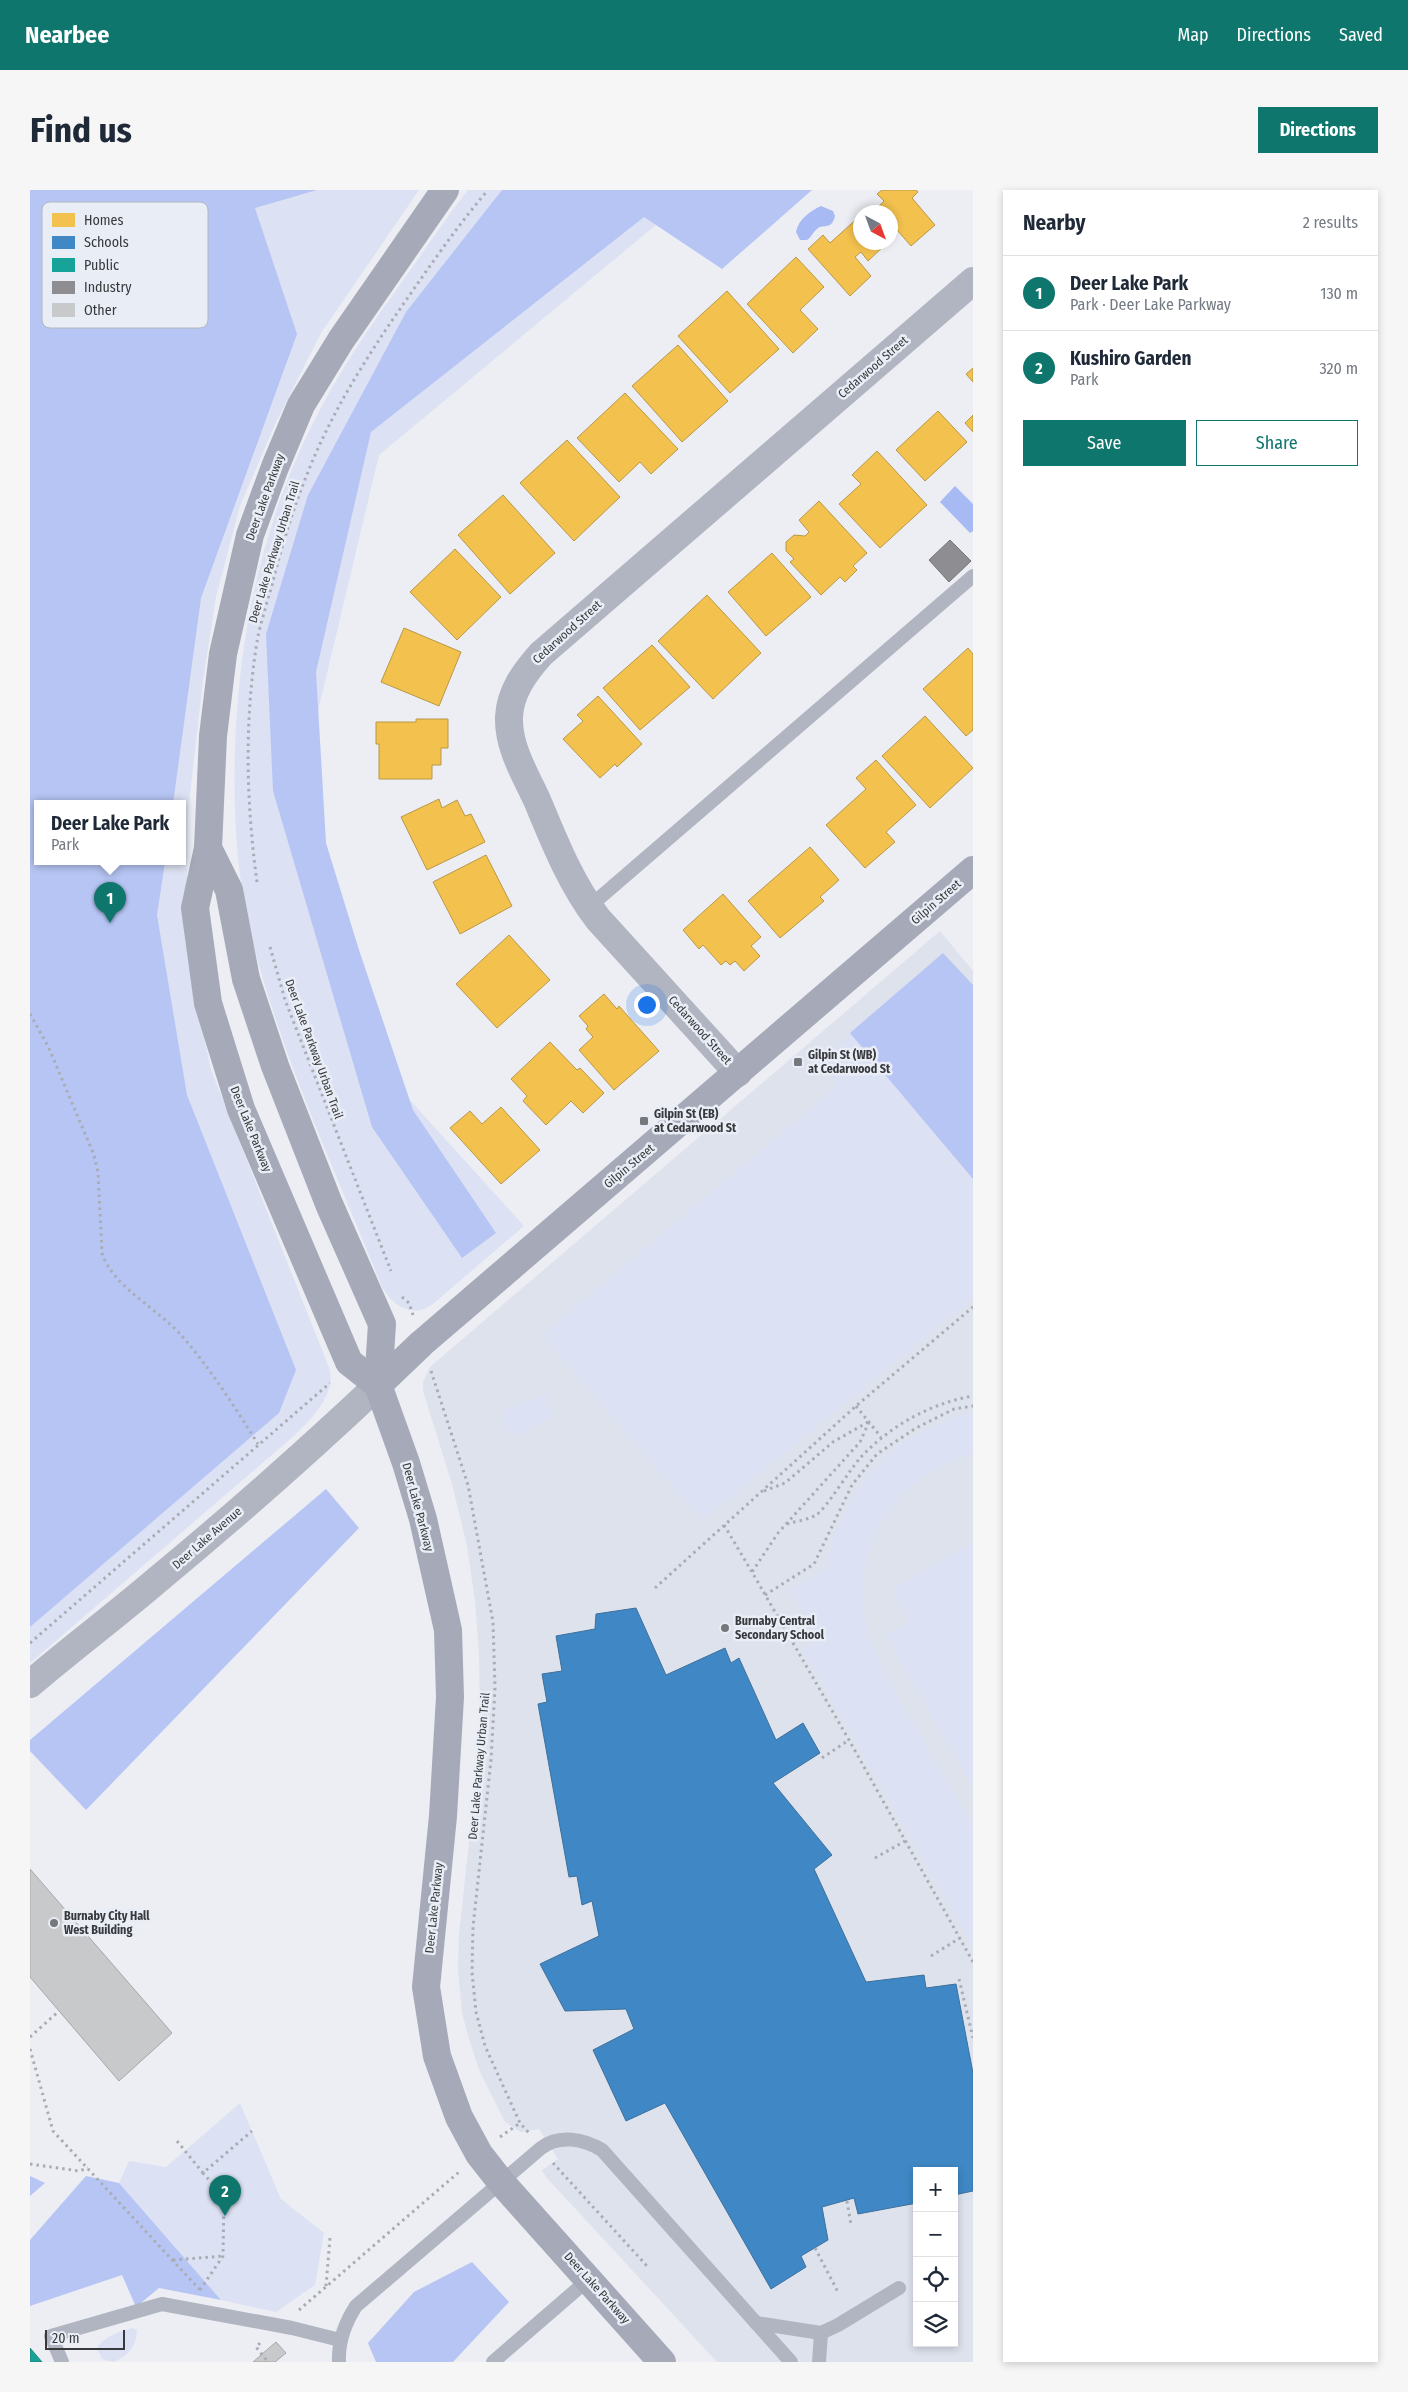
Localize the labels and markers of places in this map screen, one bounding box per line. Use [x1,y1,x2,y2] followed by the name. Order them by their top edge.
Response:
[94,882,126,923] pin: 1
[808,1048,891,1076] place label: Gilpin St (WB) at Cedarwood St
[792,1056,804,1068] marker: Gilpin St (WB) at Cedarwood St
[654,1107,737,1135] place label: Gilpin St (EB) at Cedarwood St
[638,1115,650,1127] marker: Gilpin St (EB) at Cedarwood St
[735,1614,825,1642] place label: Burnaby Central Secondary School
[719,1622,731,1634] marker: Burnaby Central Secondary School
[64,1909,150,1937] place label: Burnaby City Hall West Building
[48,1917,60,1929] marker: Burnaby City Hall West Building
[209,2175,241,2216] pin: 2

